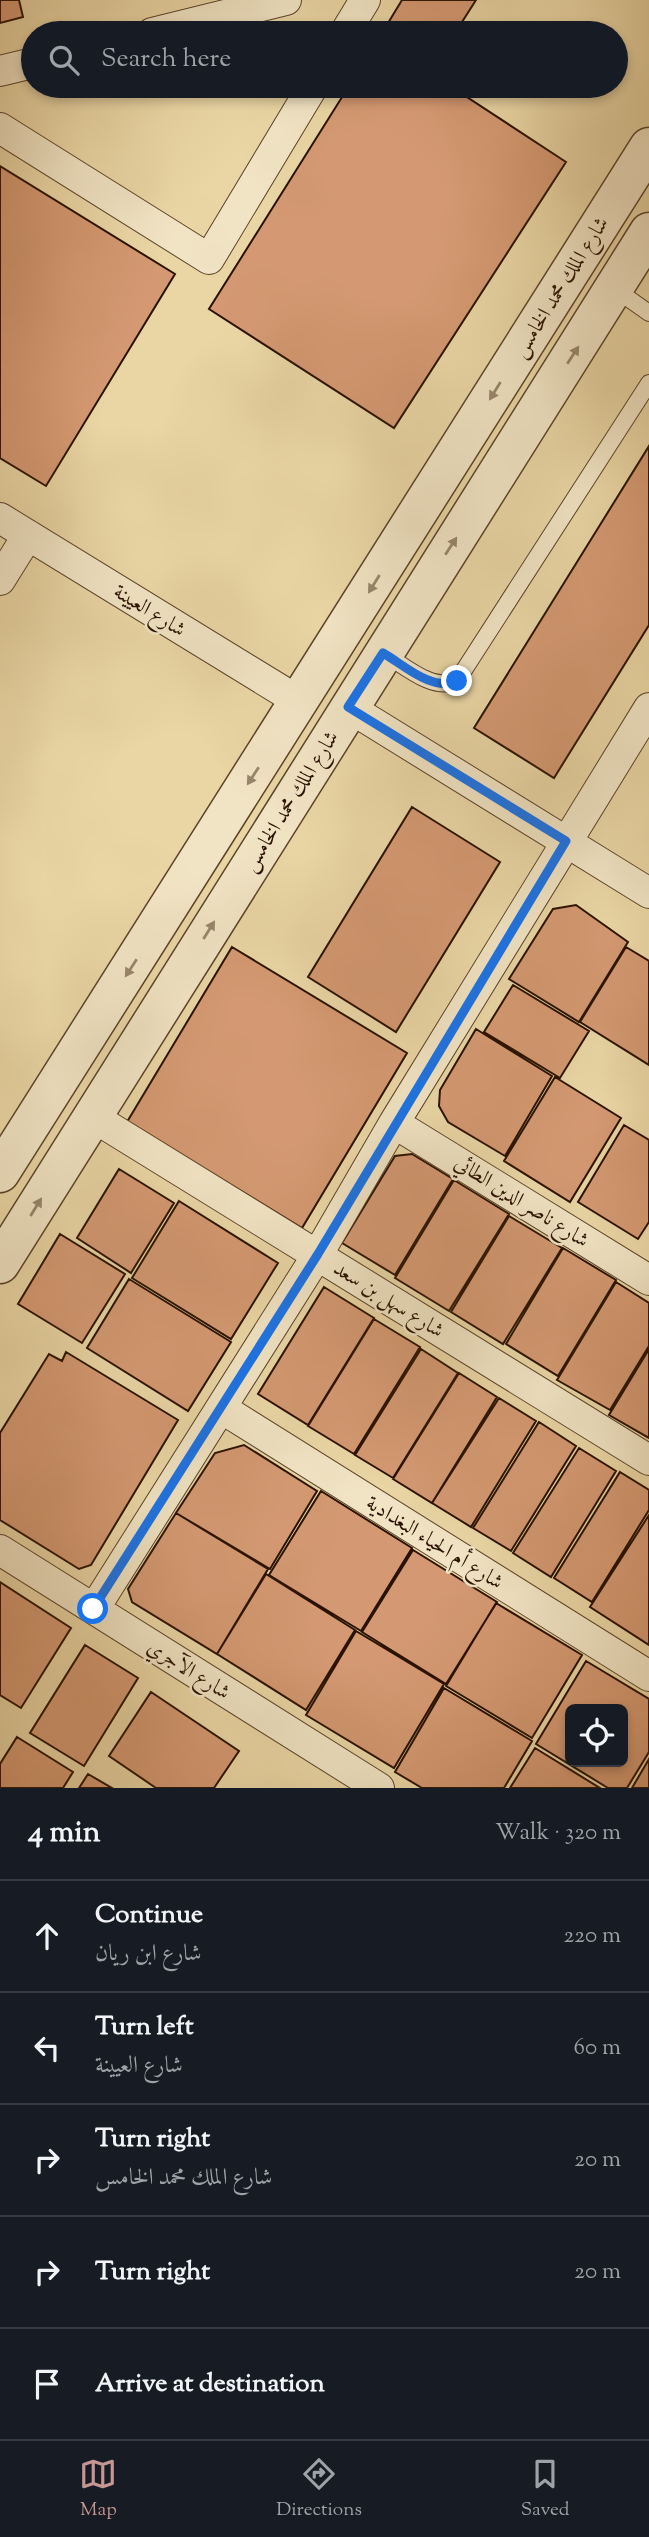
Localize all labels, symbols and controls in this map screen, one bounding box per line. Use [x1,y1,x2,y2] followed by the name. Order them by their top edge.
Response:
[21,21,628,98] search box
[45,41,83,79] icon: search
[101,41,231,78] text: Search here
[506,211,618,365] street label: شارع الملك محمد الخامس
[567,345,580,364] one-way arrow
[489,382,502,401] one-way arrow
[444,537,457,556] one-way arrow
[368,574,381,594] one-way arrow
[106,578,191,647] street label: شارع العيينة
[441,665,472,696] route end
[236,725,348,879] street label: شارع الملك محمد الخامس
[247,767,260,786] one-way arrow
[202,921,215,940] one-way arrow
[124,959,137,978] one-way arrow
[447,1149,594,1257] street label: شارع ناصر الدين الطائي
[30,1197,43,1216] one-way arrow
[326,1255,449,1348] street label: شارع سهل بن سعد
[359,1488,509,1599] street label: شارع أم الحياء البغدادية
[77,1593,108,1624] route start
[140,1633,236,1709] street label: شارع الآجري
[565,1704,628,1767] map controls
[565,1704,628,1767] button: locate
[28,1812,101,1855] text: 4 min
[495,1817,621,1850] text: Walk · 320 m
[95,1897,203,1934] text: Continue
[28,1917,66,1955] icon: ahead
[563,1920,621,1953] text: 220 m
[95,1938,202,1971] text: شارع ابن ريان
[95,2009,194,2046] text: Turn left
[28,2029,66,2067] icon: left
[573,2032,621,2065] text: 60 m
[95,2050,183,2083] text: شارع العيينة
[95,2121,210,2158] text: Turn right
[28,2141,66,2179] icon: right
[574,2144,621,2177] text: 20 m
[95,2162,272,2195] text: شارع الملك محمد الخامس
[28,2253,66,2291] icon: right
[95,2254,210,2291] text: Turn right
[574,2256,621,2289] text: 20 m
[28,2365,66,2403] icon: arrive
[95,2366,325,2403] text: Arrive at destination
[79,2455,117,2524] tab: Map
[276,2455,362,2524] tab: Directions
[521,2455,570,2524] tab: Saved

